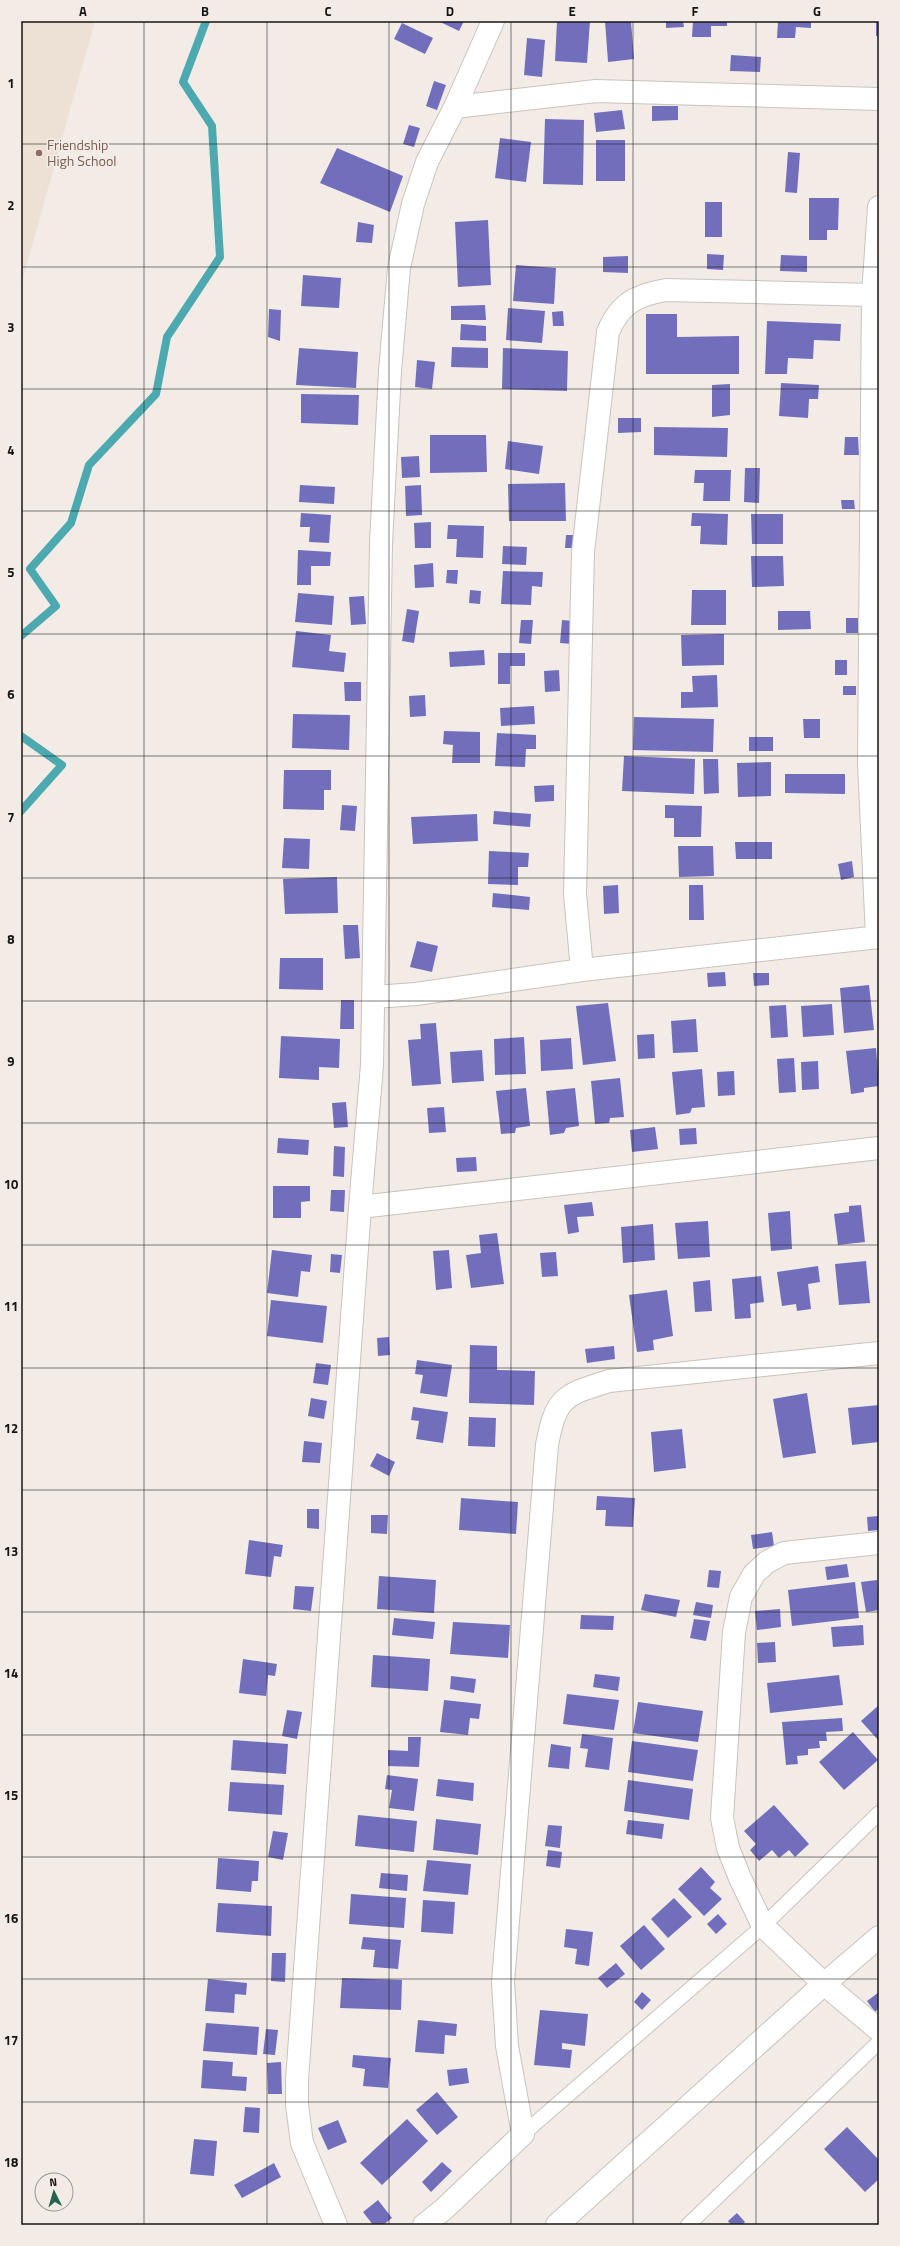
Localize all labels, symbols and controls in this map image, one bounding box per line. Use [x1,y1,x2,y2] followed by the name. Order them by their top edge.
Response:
[79,1,87,21] text: A
[201,1,209,21] text: B
[324,1,332,21] text: C
[446,1,454,21] text: D
[568,1,576,21] text: E
[692,1,699,21] text: F
[813,1,821,21] text: G
[7,73,15,93] text: 1
[47,134,117,171] place label: Friendship High School
[34,148,44,158] marker: Friendship High School
[7,195,15,215] text: 2
[7,317,15,337] text: 3
[7,440,15,460] text: 4
[7,562,15,582] text: 5
[7,684,15,704] text: 6
[7,807,15,827] text: 7
[7,929,15,949] text: 8
[7,1051,15,1071] text: 9
[4,1174,18,1194] text: 10
[4,1296,18,1316] text: 11
[4,1418,18,1438] text: 12
[4,1541,18,1561] text: 13
[4,1663,18,1683] text: 14
[4,1785,18,1805] text: 15
[4,1908,18,1928] text: 16
[4,2030,18,2050] text: 17
[4,2152,18,2172] text: 18
[34,2172,74,2212] north arrow
[49,2174,58,2190] text: N

